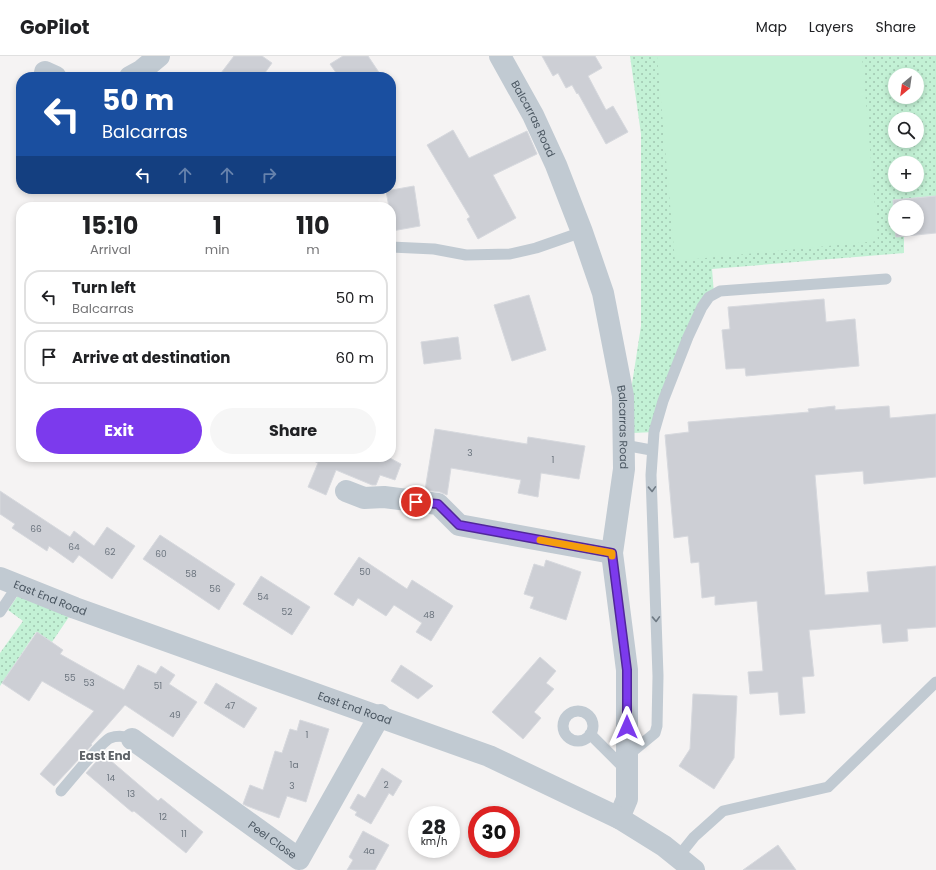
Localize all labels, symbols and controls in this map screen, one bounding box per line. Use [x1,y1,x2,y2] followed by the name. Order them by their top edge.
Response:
[20,14,89,41] text: GoPilot
[756,17,787,37] text: Map
[809,17,853,37] text: Layers
[875,17,916,37] text: Share
[888,68,924,104] north arrow
[888,68,924,236] map controls
[507,77,559,160] street label: Balcarras Road
[102,81,174,120] text: 50 m
[36,88,88,140] icon: left
[888,112,924,148] button: search
[102,119,188,144] text: Balcarras
[888,156,924,192] button: +
[132,164,154,186] icon: left
[174,164,196,186] icon: ahead
[216,164,238,186] icon: ahead
[258,164,280,186] icon: right
[888,200,924,236] button: −
[82,209,138,242] text: 15:10
[213,209,222,242] text: 1
[296,209,330,242] text: 110
[90,240,131,259] text: Arrival
[205,240,230,259] text: min
[306,240,320,259] text: m
[72,277,136,298] text: Turn left
[38,286,60,308] icon: left
[336,287,374,308] text: 50 m
[72,299,134,318] text: Balcarras
[38,346,60,368] icon: arrive
[72,347,230,368] text: Arrive at destination
[336,347,374,368] text: 60 m
[613,384,632,469] street label: Balcarras Road
[36,408,202,454] button: Exit
[210,408,376,454] button: Share
[467,447,473,459] house number: 3
[552,454,555,466] house number: 1
[399,485,433,519] pin
[647,486,656,492] one-way arrow
[405,491,427,513] icon: arrive
[30,523,42,535] house number: 66
[68,541,80,553] house number: 64
[105,546,115,558] house number: 62
[155,548,167,560] house number: 60
[359,566,371,578] house number: 50
[185,568,197,580] house number: 58
[11,576,89,620] street label: East End Road
[209,583,221,595] house number: 56
[257,591,269,603] house number: 54
[282,606,292,618] house number: 52
[423,609,435,621] house number: 48
[652,616,660,622] one-way arrow
[64,672,76,684] house number: 55
[84,677,94,689] house number: 53
[154,680,162,692] house number: 51
[316,687,394,729] street label: East End Road
[225,700,235,712] house number: 47
[606,706,648,748] position arrow
[169,709,181,721] house number: 49
[306,729,309,741] house number: 1
[79,747,131,764] district label: East End
[290,759,298,771] house number: 1a
[107,772,116,784] house number: 14
[383,779,389,791] house number: 2
[289,780,295,792] house number: 3
[127,788,135,800] house number: 13
[468,806,520,858] speed limit sign: 30
[159,811,167,823] house number: 12
[422,813,446,841] text: 28
[245,817,300,863] street label: Peel Close
[181,828,187,840] house number: 11
[421,834,447,849] text: km/h
[363,845,375,857] house number: 4a

